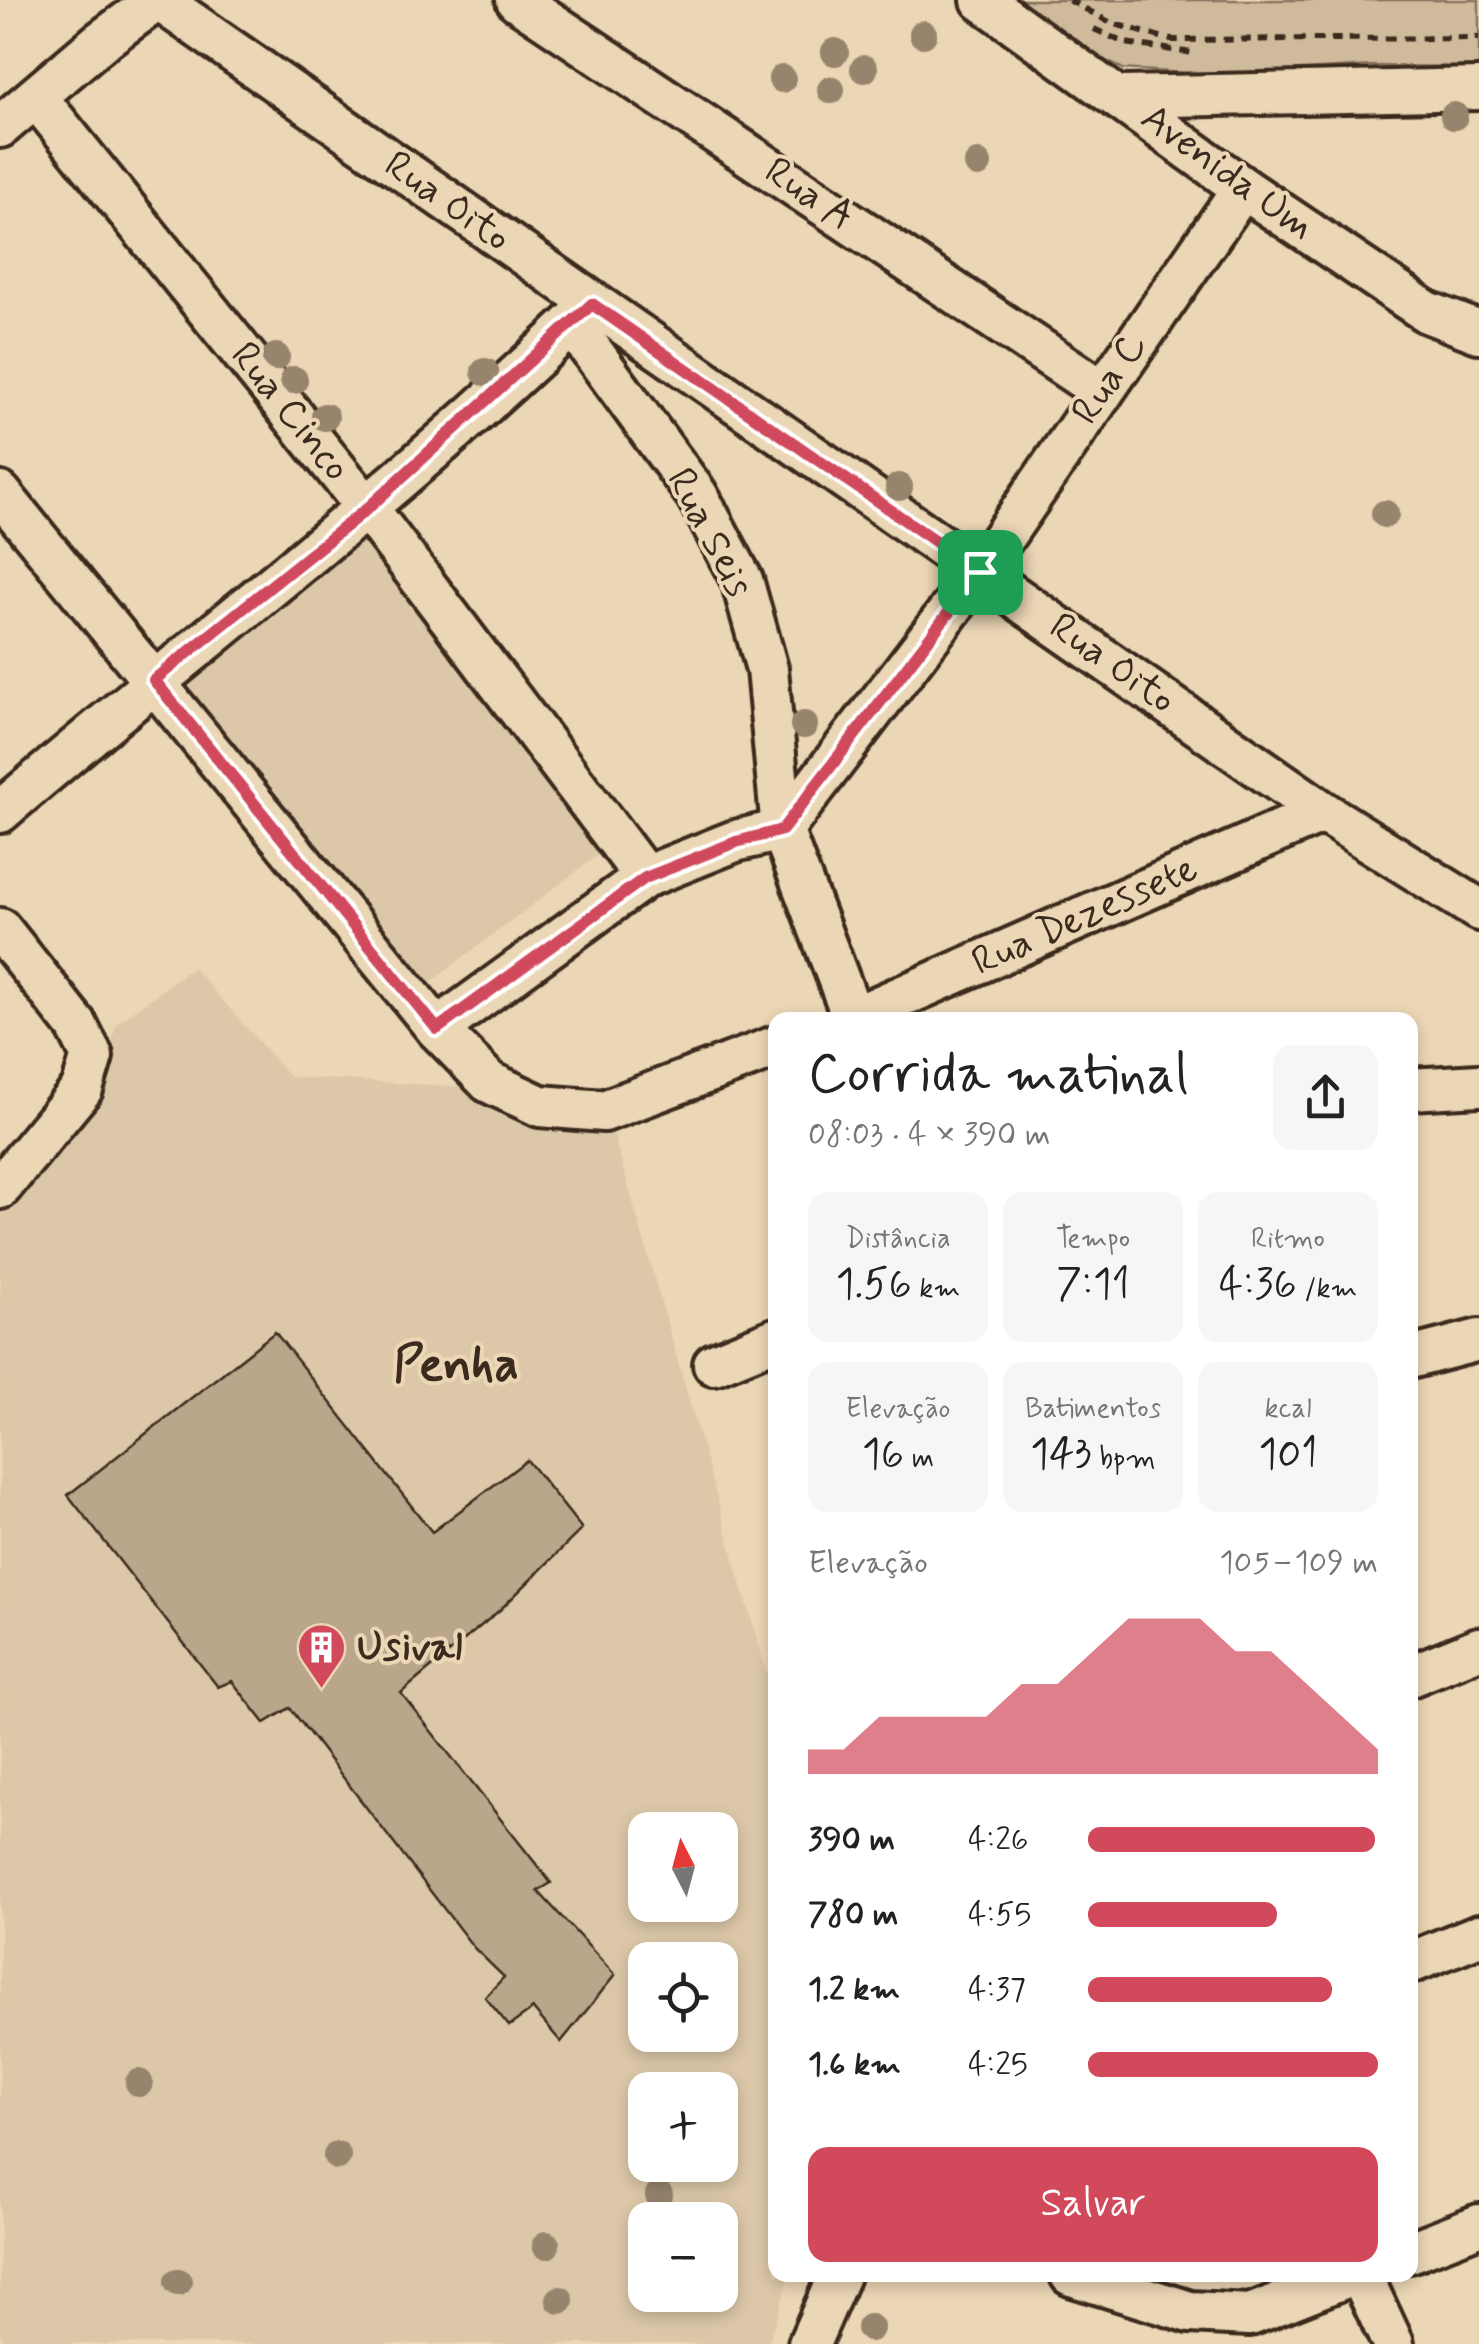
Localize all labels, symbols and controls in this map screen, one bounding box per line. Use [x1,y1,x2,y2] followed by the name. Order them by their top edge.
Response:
[1130,92,1324,254] street label: Avenida Um
[373,140,521,264] street label: Rua Oito
[754,146,864,244] street label: Rua A
[1060,323,1160,435] street label: Rua C
[218,332,362,492] street label: Rua Cinco
[653,459,765,607] street label: Rua Seis
[938,530,1023,615] pin
[953,545,1008,600] icon: arrive
[1038,602,1186,726] street label: Rua Oito
[964,843,1206,989] street label: Rua Dezessete
[808,1040,1188,1112] text: Corrida matinal
[1273,1045,1378,1150] button: share
[808,1114,1050,1156] text: 08:03 · 4 × 390 m
[845,1221,951,1258] text: Distância
[1056,1221,1130,1258] text: Tempo
[1251,1221,1325,1258] text: Ritmo
[836,1258,912,1313] text: 1.56
[1056,1258,1130,1313] text: 7:11
[1219,1258,1297,1313] text: 4:36
[912,1271,960,1308] text: km
[1297,1271,1357,1308] text: /km
[393,1333,519,1399] district label: Penha
[846,1391,950,1428] text: Elevação
[1025,1391,1161,1428] text: Batimentos
[1264,1391,1312,1428] text: kcal
[862,1428,904,1483] text: 16
[1030,1428,1092,1483] text: 143
[1258,1428,1318,1483] text: 101
[904,1441,934,1478] text: m
[1092,1441,1156,1478] text: bpm
[808,1542,928,1584] text: Elevação
[1219,1542,1378,1584] text: 105–109 m
[296,1622,348,1690] building icon: Usival
[357,1622,463,1674] place label: Usival
[628,1812,738,1922] north arrow
[628,1812,738,2312] map controls
[808,1819,895,1861] text: 390 m
[968,1819,1029,1861] text: 4:26
[808,1894,898,1936] text: 780 m
[968,1894,1031,1936] text: 4:55
[628,1942,738,2052] button: locate
[808,1969,900,2011] text: 1.2 km
[968,1969,1026,2011] text: 4:37
[808,2044,901,2086] text: 1.6 km
[968,2044,1028,2086] text: 4:25
[628,2072,738,2182] button: +
[808,2147,1378,2262] button: Salvar
[628,2202,738,2312] button: −

